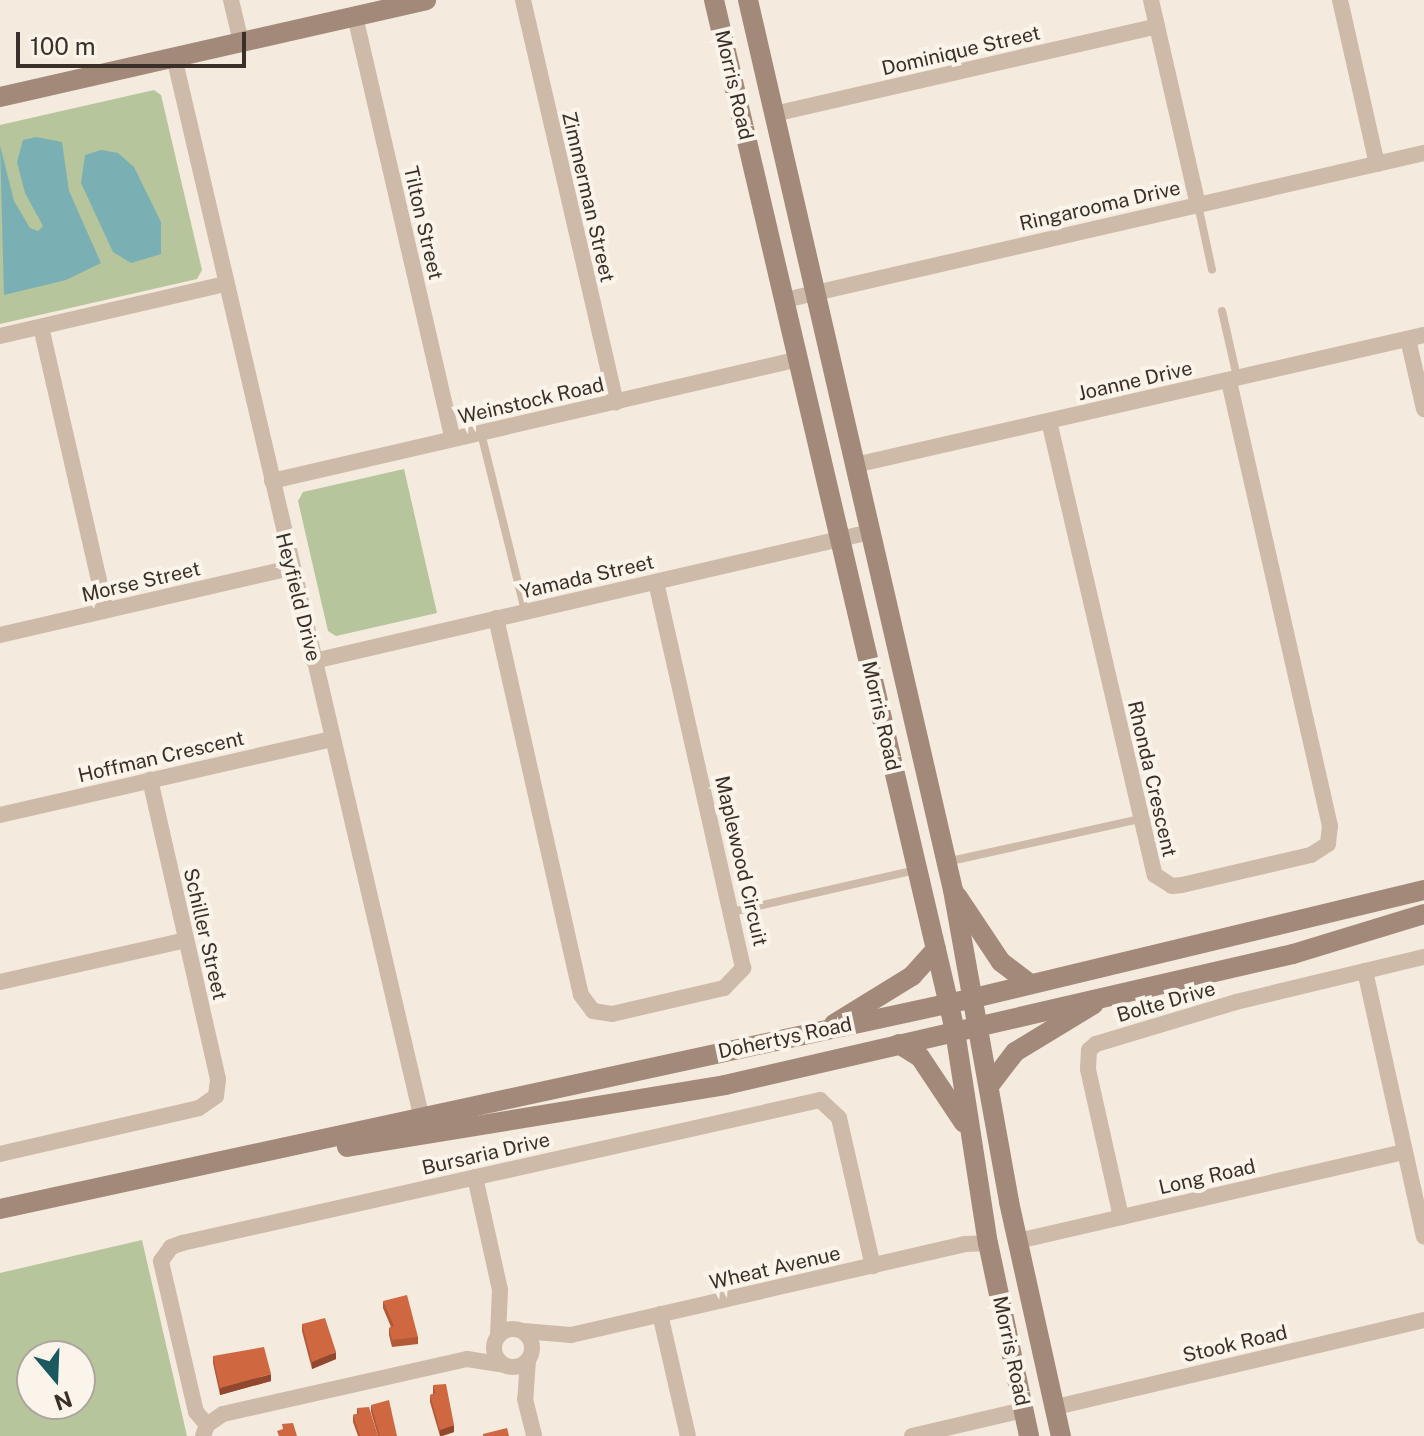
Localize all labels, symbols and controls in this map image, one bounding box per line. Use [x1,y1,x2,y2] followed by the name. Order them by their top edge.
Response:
[20,16,250,66] scale bar
[879,21,1043,81] street label: Dominique Street
[710,28,758,142] street label: Morris Road
[30,32,96,60] text: 100 m
[557,109,619,285] street label: Zimmerman Street
[398,164,448,282] street label: Tilton Street
[1017,176,1183,236] street label: Ringarooma Drive
[1075,356,1195,406] street label: Joanne Drive
[456,373,606,429] street label: Weinstock Road
[270,530,326,664] street label: Heyfield Drive
[518,550,656,604] street label: Yamada Street
[79,557,203,607] street label: Morse Street
[857,659,905,773] street label: Morris Road
[1122,699,1182,859] street label: Rhonda Crescent
[75,726,247,788] street label: Hoffman Crescent
[710,774,772,948] street label: Maplewood Circuit
[178,866,232,1002] street label: Schiller Street
[1114,976,1218,1028] street label: Bolte Drive
[716,1012,854,1064] street label: Dohertys Road
[420,1128,552,1180] street label: Bursaria Drive
[1156,1154,1258,1200] street label: Long Road
[707,1241,843,1295] street label: Wheat Avenue
[988,1294,1034,1408] street label: Morris Road
[1180,1320,1290,1368] street label: Stook Road
[16,1340,96,1420] north arrow
[51,1386,76,1416] text: N

